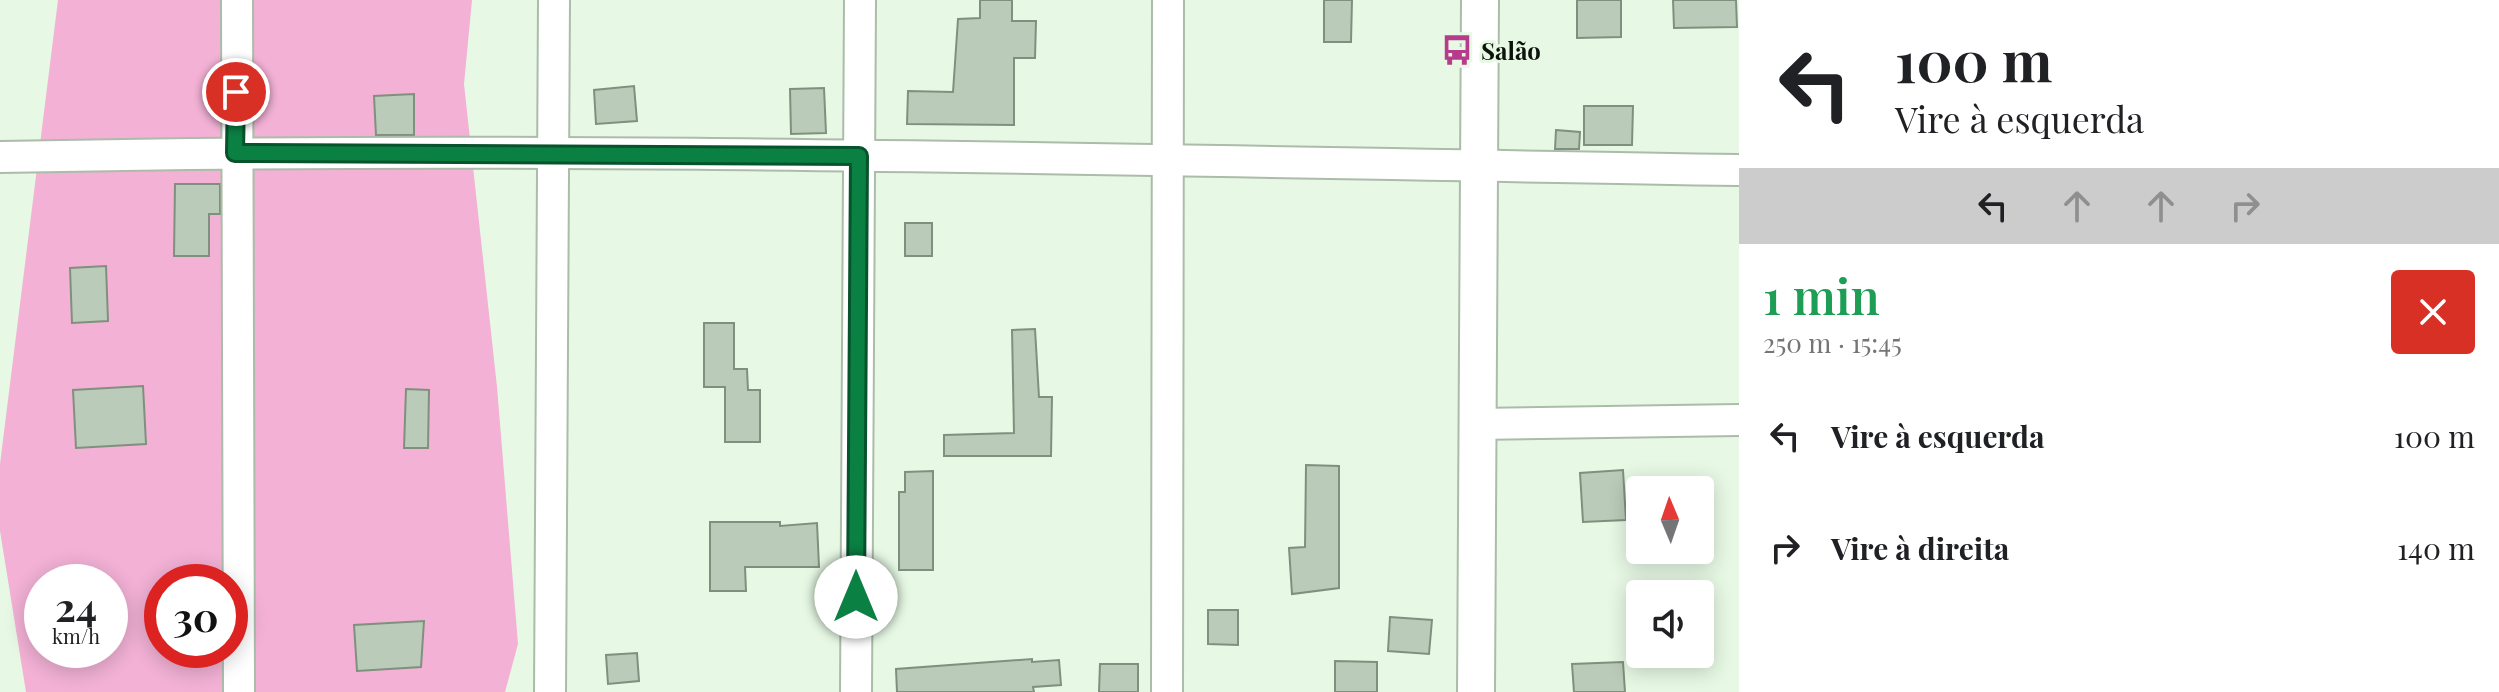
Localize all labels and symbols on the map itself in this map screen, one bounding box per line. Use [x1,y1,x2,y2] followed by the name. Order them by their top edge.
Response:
[1440,33,1474,67] bus stop icon: Salão
[1481,34,1541,66] place label: Salão
[202,58,270,126] pin
[1626,476,1714,564] north arrow
[814,555,898,639] position arrow
[144,564,248,668] speed limit sign: 30

